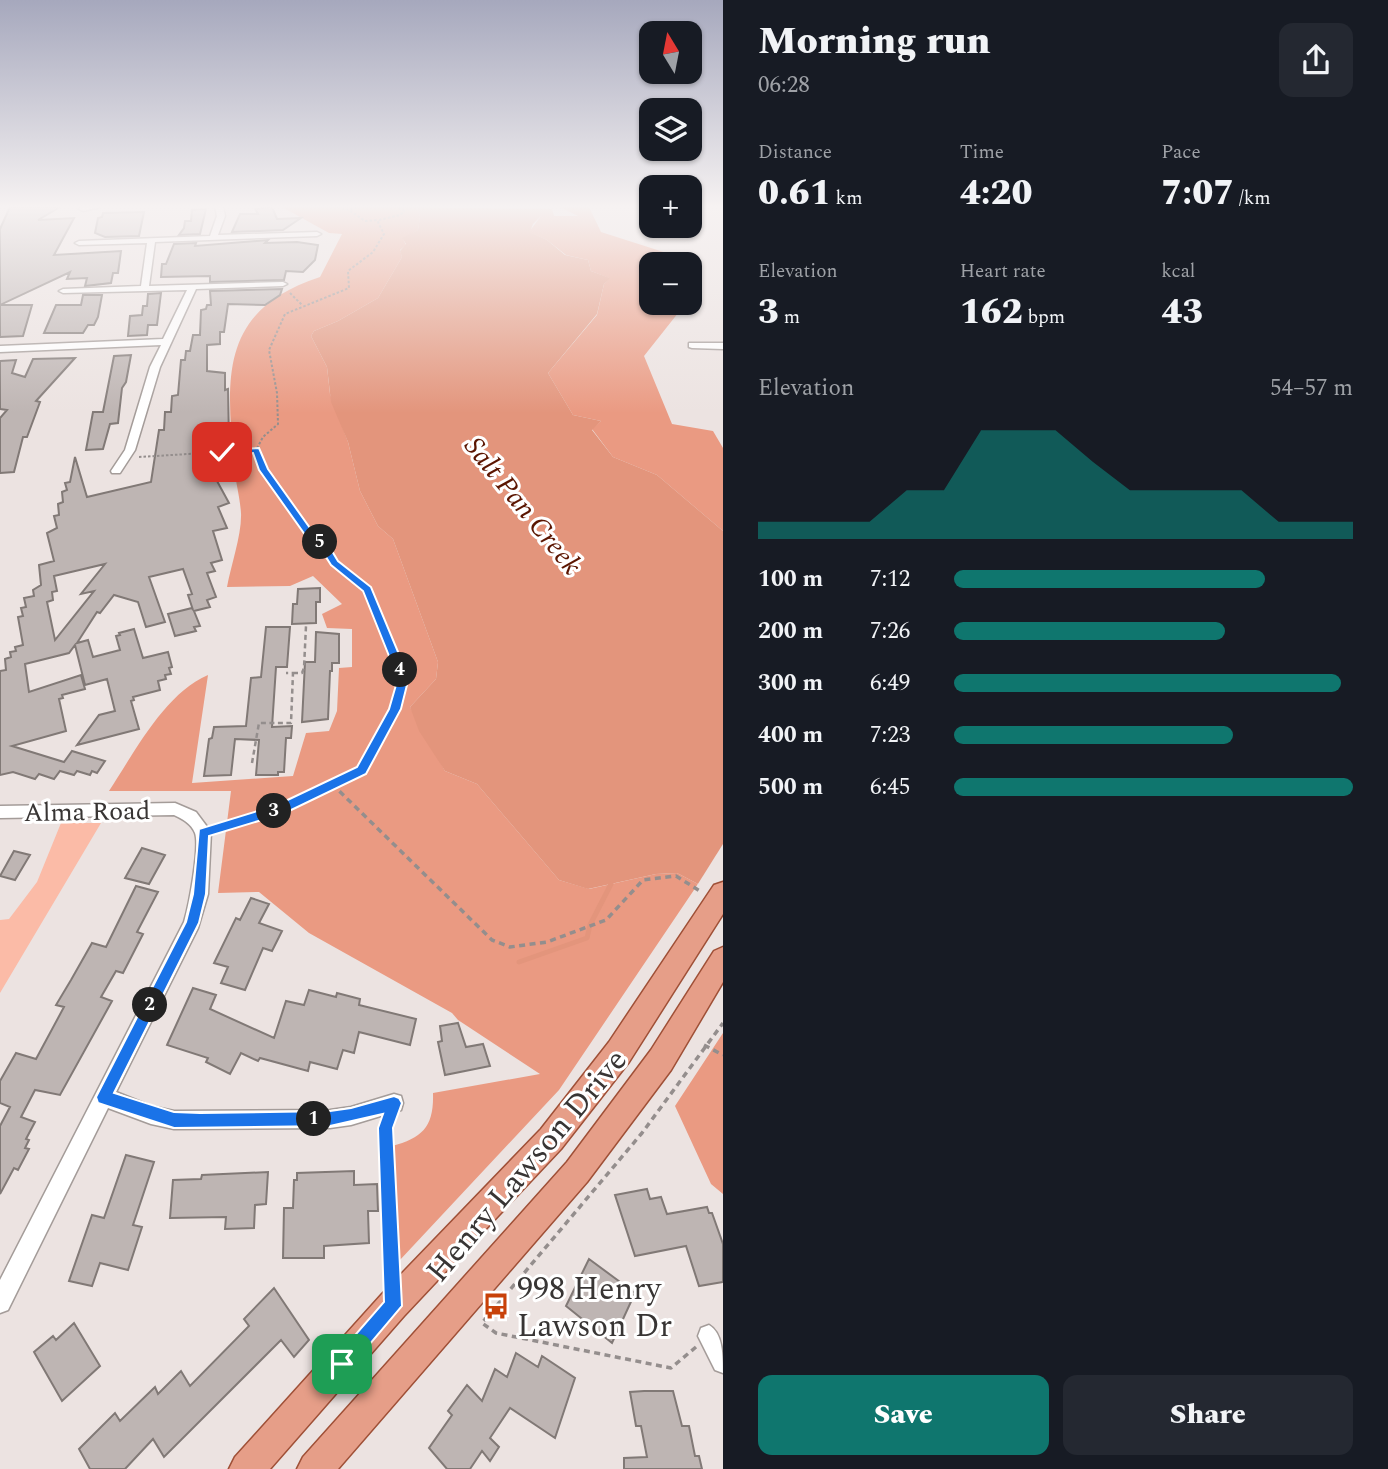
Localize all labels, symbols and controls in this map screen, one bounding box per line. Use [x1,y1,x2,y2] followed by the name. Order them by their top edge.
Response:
[758,13,991,71] text: Morning run
[639,21,702,84] north arrow
[639,21,702,315] map controls
[1279,23,1353,97] button: share
[758,68,810,103] text: 06:28
[639,98,702,161] button: layers
[758,138,832,167] text: Distance
[960,138,1004,167] text: Time
[1161,138,1201,167] text: Pace
[758,167,831,220] text: 0.61
[960,167,1032,220] text: 4:20
[1161,167,1234,220] text: 7:07
[639,175,702,238] button: +
[831,184,863,213] text: km
[1234,184,1271,213] text: /km
[639,252,702,315] button: −
[758,257,838,286] text: Elevation
[960,257,1046,286] text: Heart rate
[1161,257,1195,286] text: kcal
[758,286,779,339] text: 3
[960,286,1023,339] text: 162
[1161,286,1203,339] text: 43
[779,303,800,332] text: m
[1023,303,1065,332] text: bpm
[758,371,854,406] text: Elevation
[1270,371,1353,406] text: 54–57 m
[192,422,252,482] pin
[453,427,592,585] water label: Salt Pan Creek
[203,433,241,471] icon: check
[302,524,338,560] pin: 5
[314,527,325,556] text: 5
[758,562,823,597] text: 100 m
[870,562,910,597] text: 7:12
[758,614,823,649] text: 200 m
[870,614,910,649] text: 7:26
[382,652,418,688] pin: 4
[394,655,405,684] text: 4
[758,666,823,701] text: 300 m
[870,666,910,701] text: 6:49
[758,718,823,753] text: 400 m
[870,718,910,753] text: 7:23
[758,770,823,805] text: 500 m
[870,770,910,805] text: 6:45
[23,791,151,833] street label: Alma Road
[256,794,292,828] pin: 3
[268,796,279,825] text: 3
[132,988,168,1023] pin: 2
[144,990,155,1019] text: 2
[414,1038,640,1294] street label: Henry Lawson Drive
[296,1102,332,1136] pin: 1
[308,1104,319,1133] text: 1
[517,1265,672,1351] place label: 998 Henry Lawson Dr
[481,1291,511,1321] bus stop icon: 998 Henry Lawson Dr
[312,1334,372,1394] pin
[323,1345,361,1383] icon: arrive
[758,1375,1049,1455] button: Save
[1063,1375,1353,1455] button: Share

